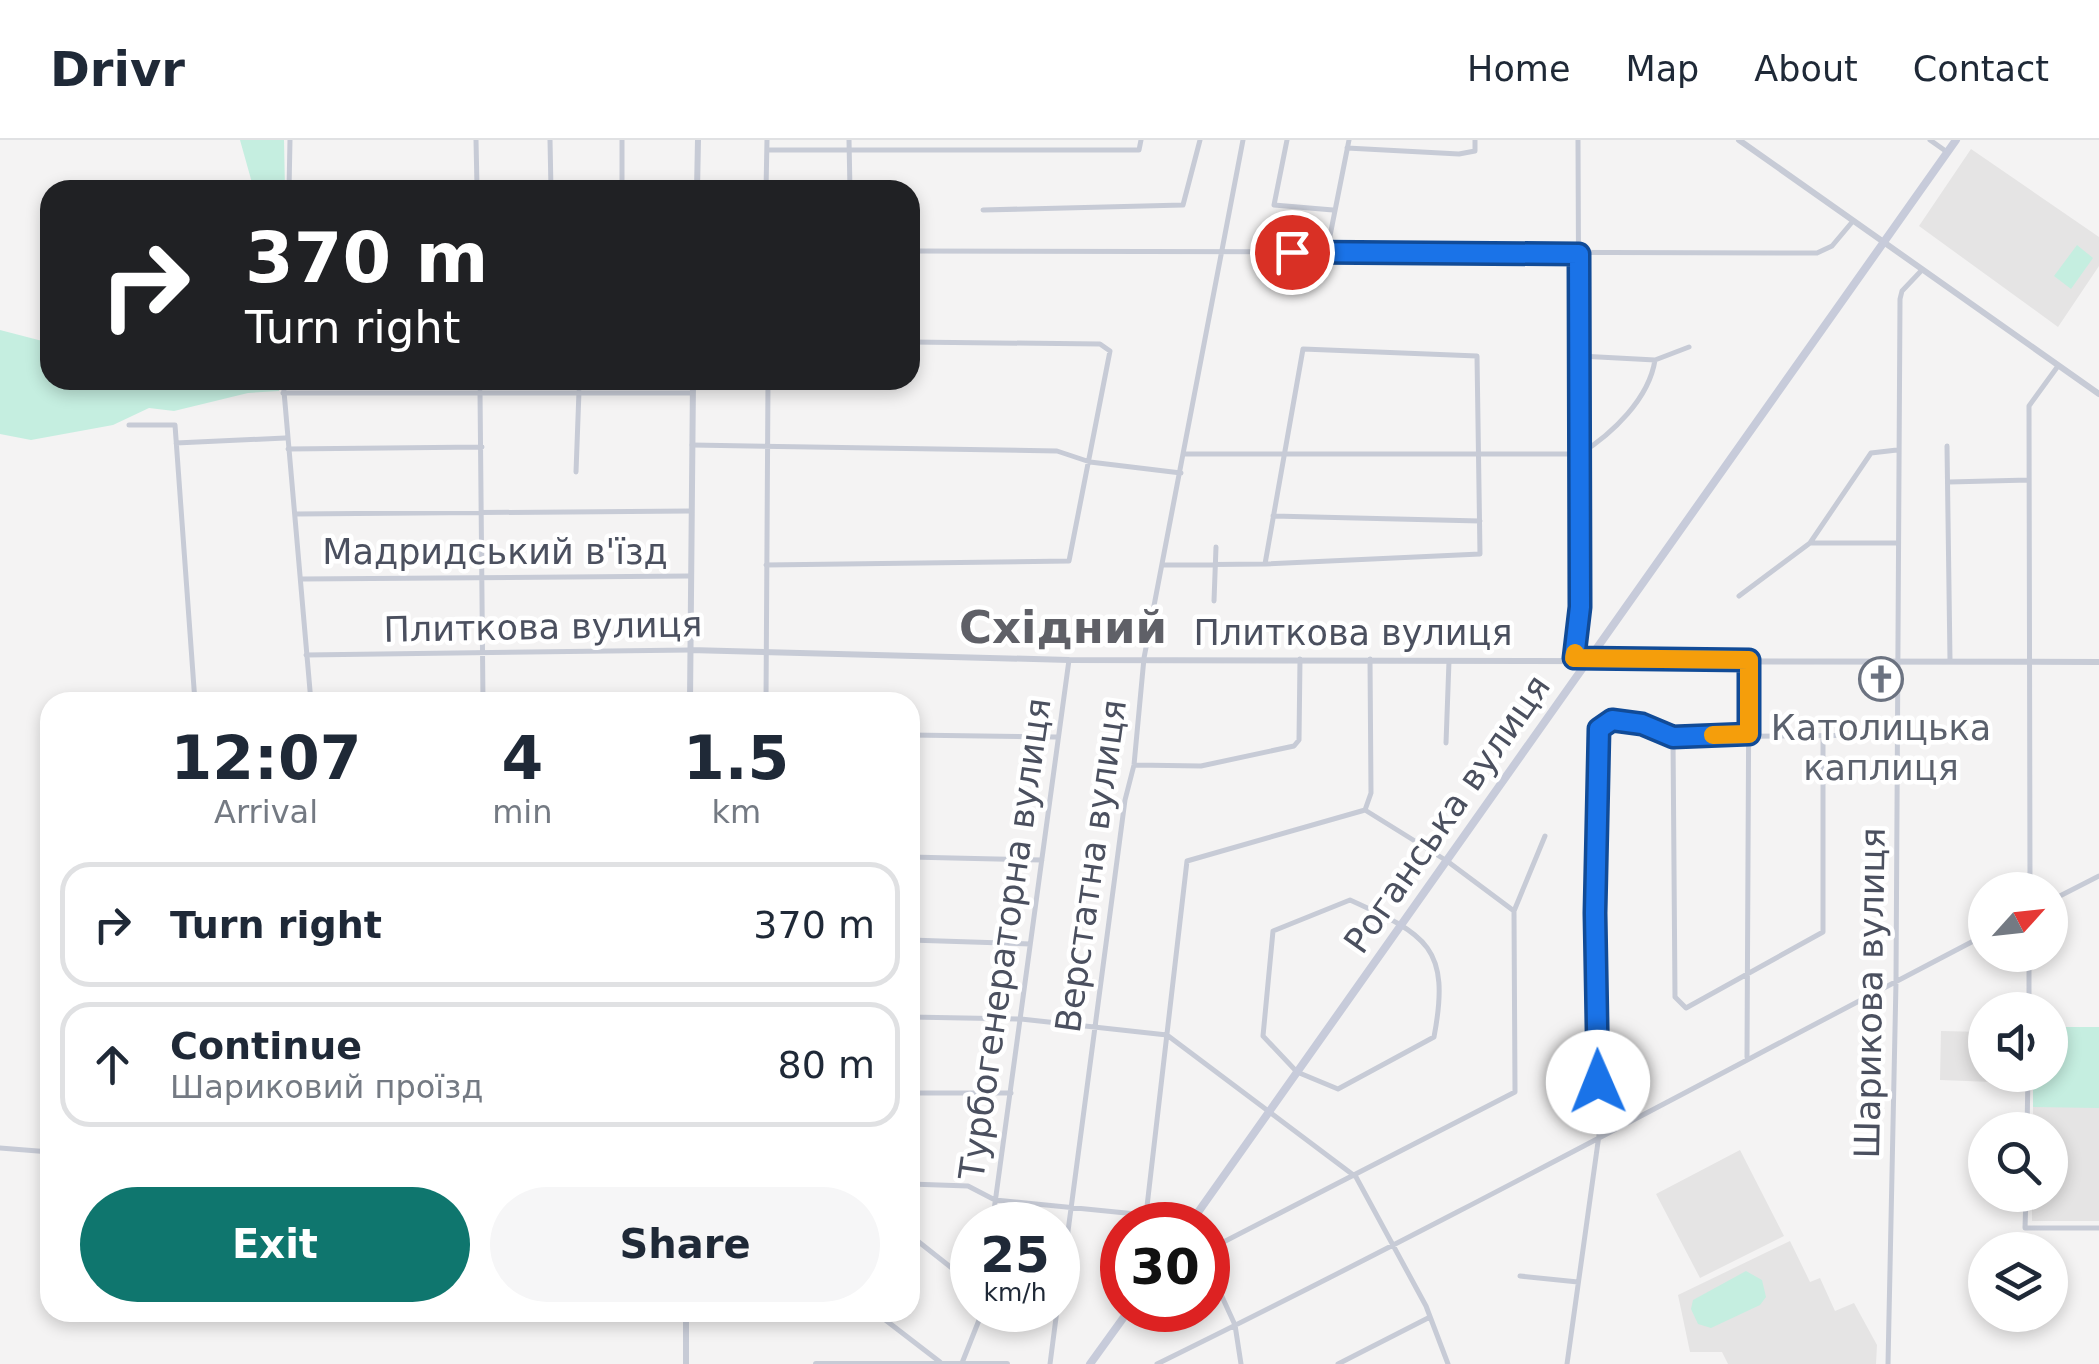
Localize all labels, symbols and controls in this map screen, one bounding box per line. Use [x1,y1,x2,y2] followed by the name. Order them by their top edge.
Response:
[50,41,185,97] text: Drivr
[1467,49,1570,89] text: Home
[1625,49,1699,89] text: Map
[1754,49,1858,89] text: About
[1913,49,2049,89] text: Contact
[1250,210,1335,295] pin
[245,217,488,299] text: 370 m
[80,220,210,350] icon: right
[1265,225,1320,280] icon: arrive
[245,301,460,354] text: Turn right
[322,532,668,572] street label: Мадридський в'їзд
[959,601,1167,654] district label: Східний
[383,604,703,650] street label: Плиткова вулиця
[1194,613,1512,653] street label: Плиткова вулиця
[1858,656,1904,702] church icon: Католицька каплиця
[1336,667,1558,961] street label: Роганська вулиця
[951,696,1059,1183] street label: Турбогенераторна вулиця
[1048,697,1134,1035] street label: Верстатна вулиця
[1771,708,1991,788] place label: Католицька каплиця
[171,723,362,793] text: 12:07
[501,723,543,793] text: 4
[683,723,789,793] text: 1.5
[214,793,318,831] text: Arrival
[492,793,553,831] text: min
[711,793,761,831] text: km
[1847,827,1893,1159] street label: Шарикова вулиця
[1968,872,2068,972] north arrow
[1968,872,2068,1332] map controls
[85,897,140,952] icon: right
[170,903,382,947] text: Turn right
[753,903,875,947] text: 370 m
[1968,992,2068,1092] button: sound
[170,1024,362,1068] text: Continue
[1546,1030,1650,1134] position arrow
[85,1037,140,1092] icon: ahead
[778,1043,875,1087] text: 80 m
[170,1068,483,1106] text: Шариковий проїзд
[1968,1112,2068,1212] button: search
[80,1187,470,1302] button: Exit
[490,1187,880,1302] button: Share
[1100,1202,1230,1332] speed limit sign: 30
[980,1226,1050,1284] text: 25
[1968,1232,2068,1332] button: layers
[983,1278,1047,1307] text: km/h

